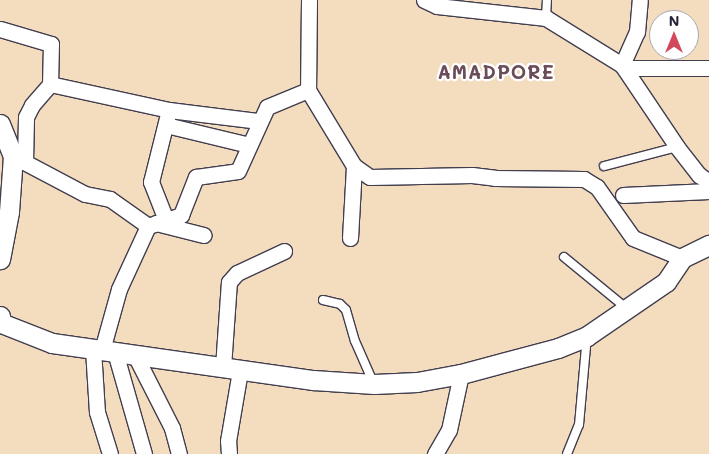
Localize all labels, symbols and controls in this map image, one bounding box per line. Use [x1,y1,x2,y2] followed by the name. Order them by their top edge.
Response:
[649,10,699,60] north arrow
[669,11,679,30] text: N
[436,61,556,83] district label: AMADPORE

